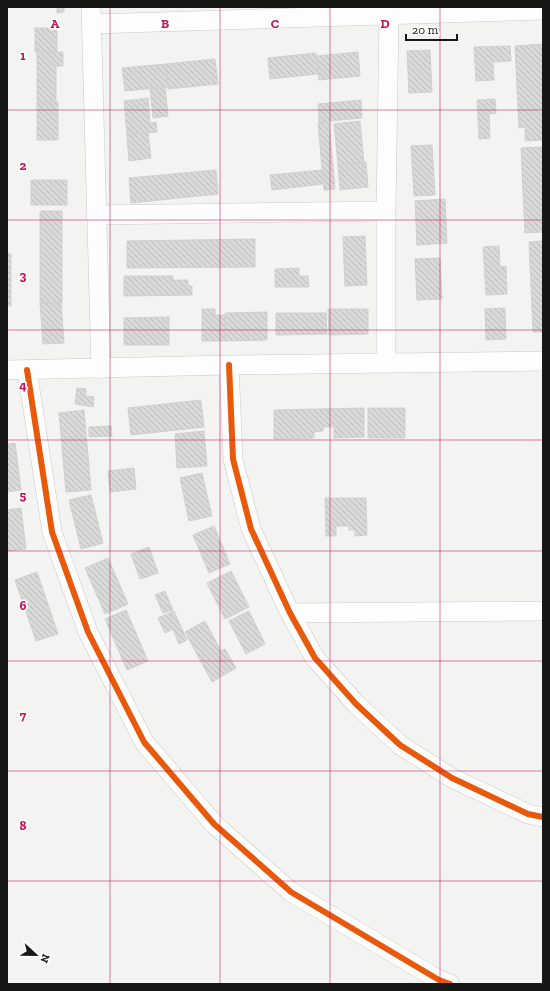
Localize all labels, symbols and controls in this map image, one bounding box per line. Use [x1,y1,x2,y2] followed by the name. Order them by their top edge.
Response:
[51,16,60,31] text: A
[161,16,169,31] text: B
[271,16,279,31] text: C
[380,16,390,31] text: D
[406,16,457,42] scale bar
[412,23,439,37] text: 20 m
[20,48,26,63] text: 1
[20,158,27,173] text: 2
[20,268,27,283] text: 3
[19,378,27,393] text: 4
[20,488,27,503] text: 5
[20,598,27,613] text: 6
[20,708,27,723] text: 7
[19,818,27,833] text: 8
[16,935,56,975] north arrow
[37,952,52,965] text: N

